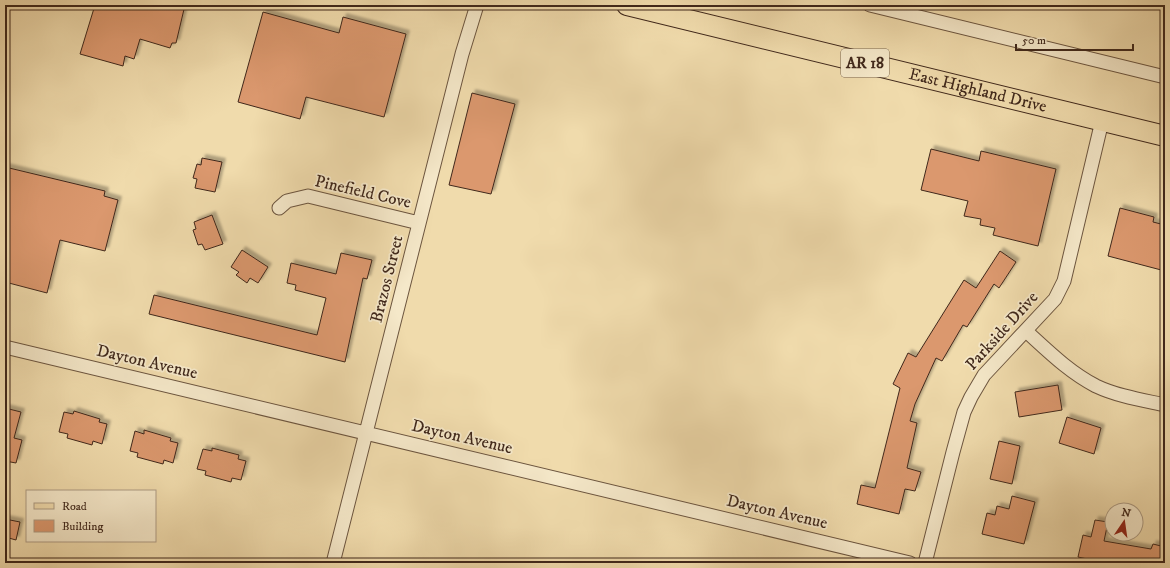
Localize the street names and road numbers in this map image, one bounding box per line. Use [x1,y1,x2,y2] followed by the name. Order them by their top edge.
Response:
[841,49,889,77] road number: AR 18
[907,63,1049,118] street label: East Highland Drive
[313,170,413,214] street label: Pinefield Cove
[366,232,409,325] street label: Brazos Street
[961,287,1043,375] street label: Parkside Drive
[94,340,200,384] street label: Dayton Avenue
[409,415,515,459] street label: Dayton Avenue
[724,490,830,534] street label: Dayton Avenue

